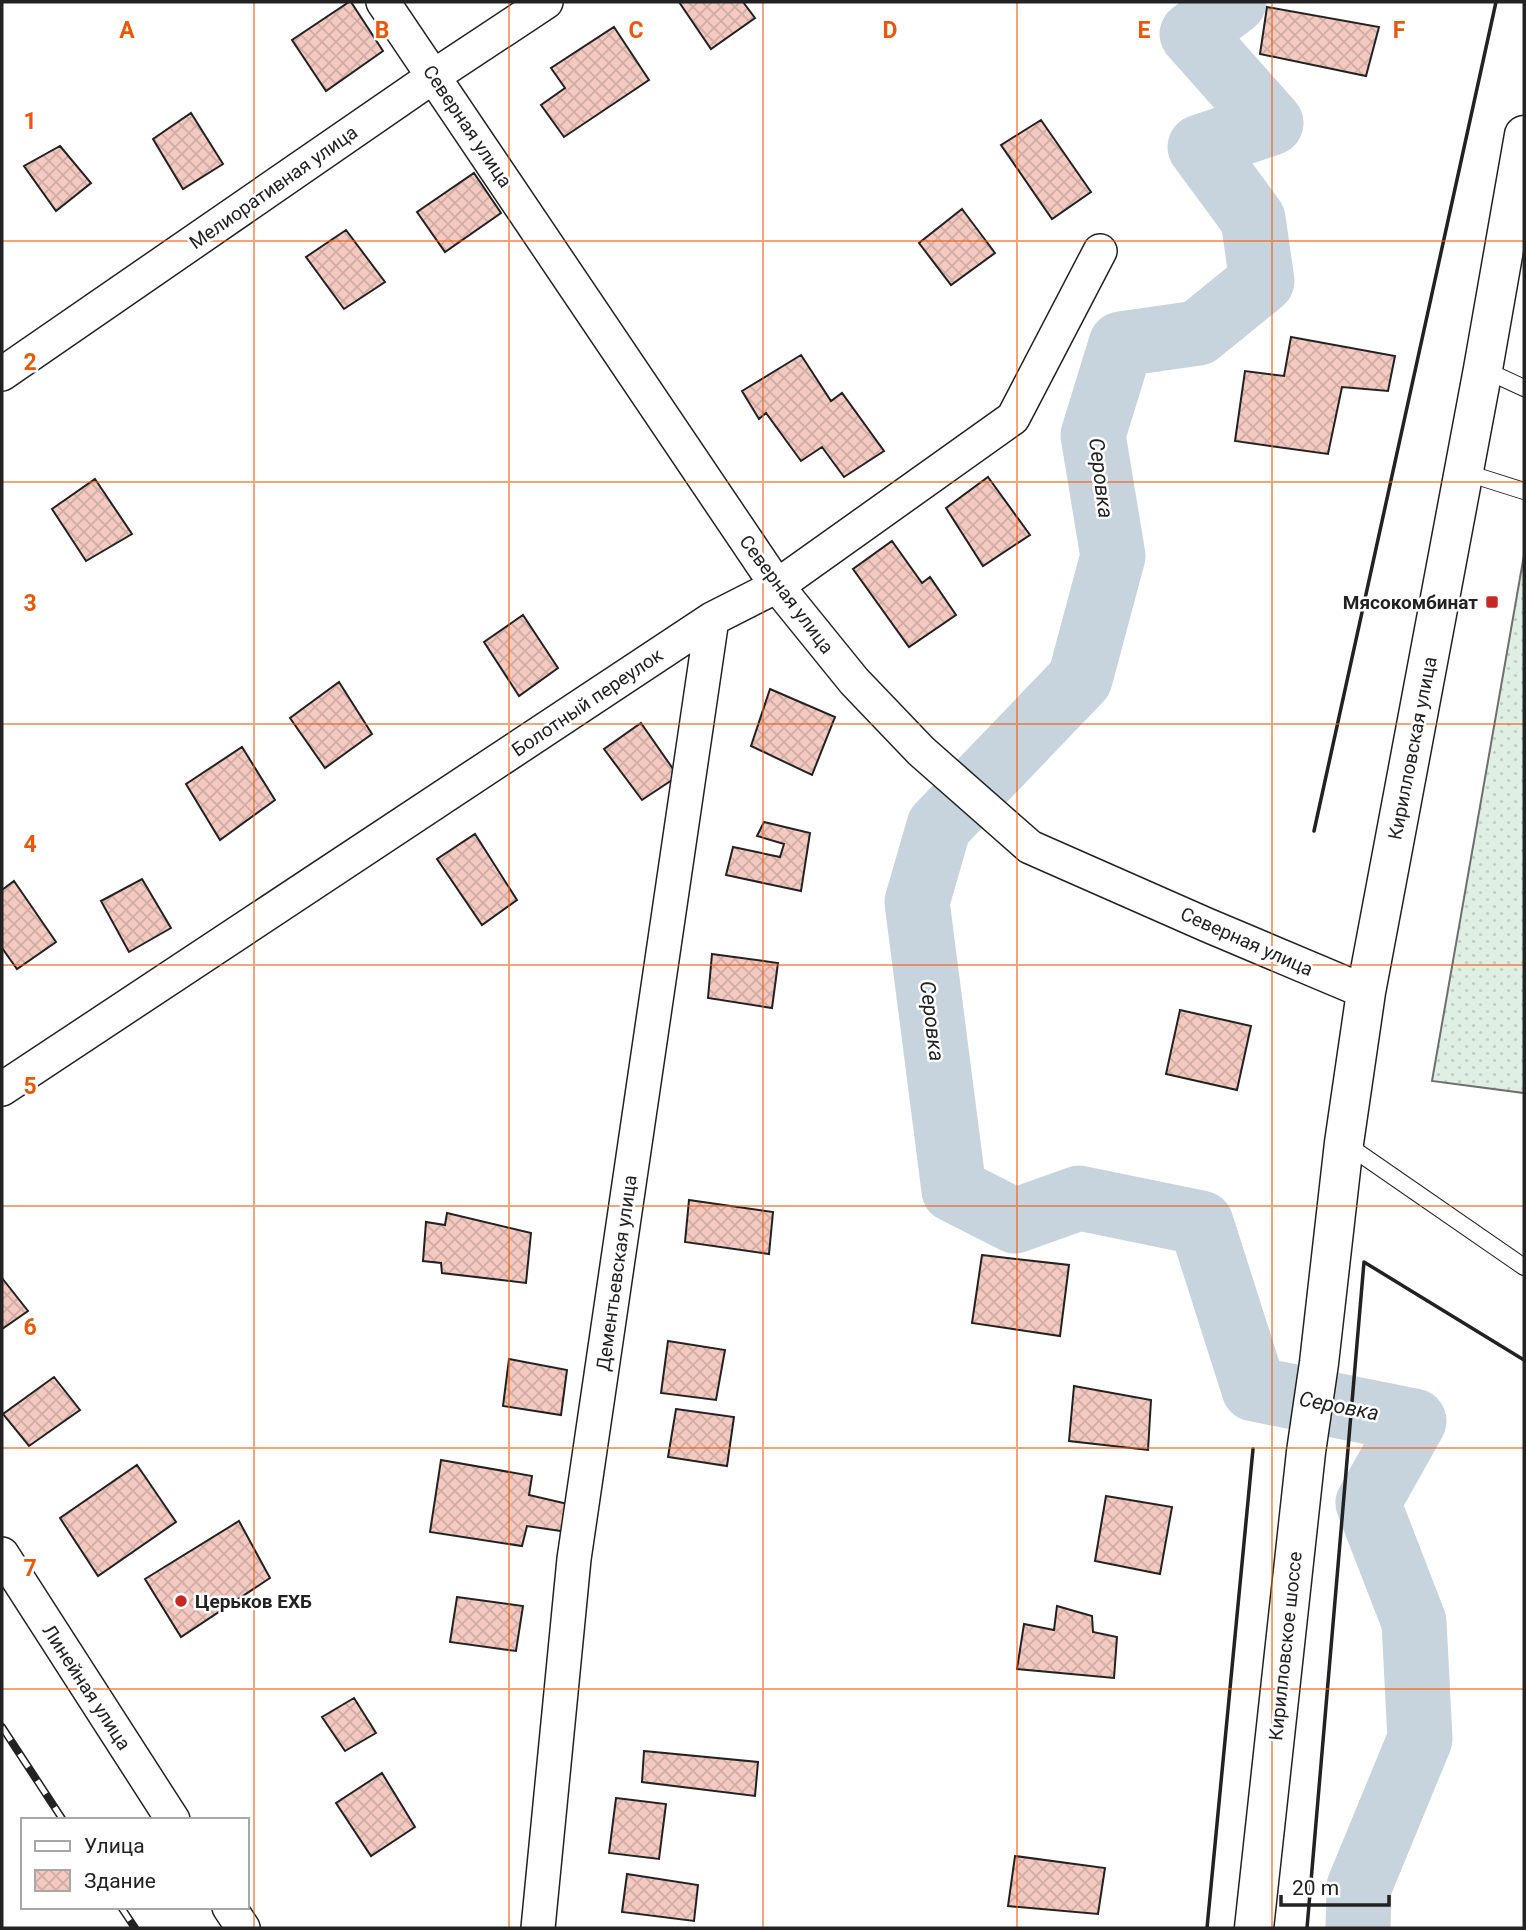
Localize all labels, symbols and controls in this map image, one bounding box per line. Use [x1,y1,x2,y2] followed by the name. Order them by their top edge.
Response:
[119,17,135,44] text: A
[375,17,389,44] text: B
[628,17,644,44] text: C
[883,17,897,44] text: D
[1138,17,1151,44] text: E
[1393,17,1406,44] text: F
[418,61,517,192] street label: Северная улица
[23,108,37,135] text: 1
[185,121,362,254] street label: Мелиоративная улица
[23,349,37,376] text: 2
[1084,436,1118,520] water label: Серовка
[734,530,839,658] street label: Северная улица
[23,590,37,617] text: 3
[1343,591,1478,614] place label: Мясокомбинат
[1484,594,1500,610] marker: Мясокомбинат
[507,643,668,761] street label: Болотный переулок
[1383,655,1442,842] street label: Кирилловская улица
[23,831,37,858] text: 4
[1177,902,1317,981] street label: Северная улица
[915,979,949,1063] water label: Серовка
[23,1073,37,1100] text: 5
[591,1174,642,1373] street label: Дементьевская улица
[23,1314,37,1341] text: 6
[1297,1387,1381,1425] water label: Серовка
[1264,1550,1307,1742] street label: Кирилловское шоссе
[23,1555,37,1582] text: 7
[195,1590,312,1613] place label: Церьков ЕХБ
[173,1593,189,1609] marker: Церьков ЕХБ
[37,1620,136,1754] street label: Линейная улица
[21,1818,248,1909] legend
[84,1834,145,1858] text: Улица
[1281,1864,1390,1908] scale bar
[84,1869,156,1893] text: Здание
[1292,1876,1339,1900] text: 20 m

